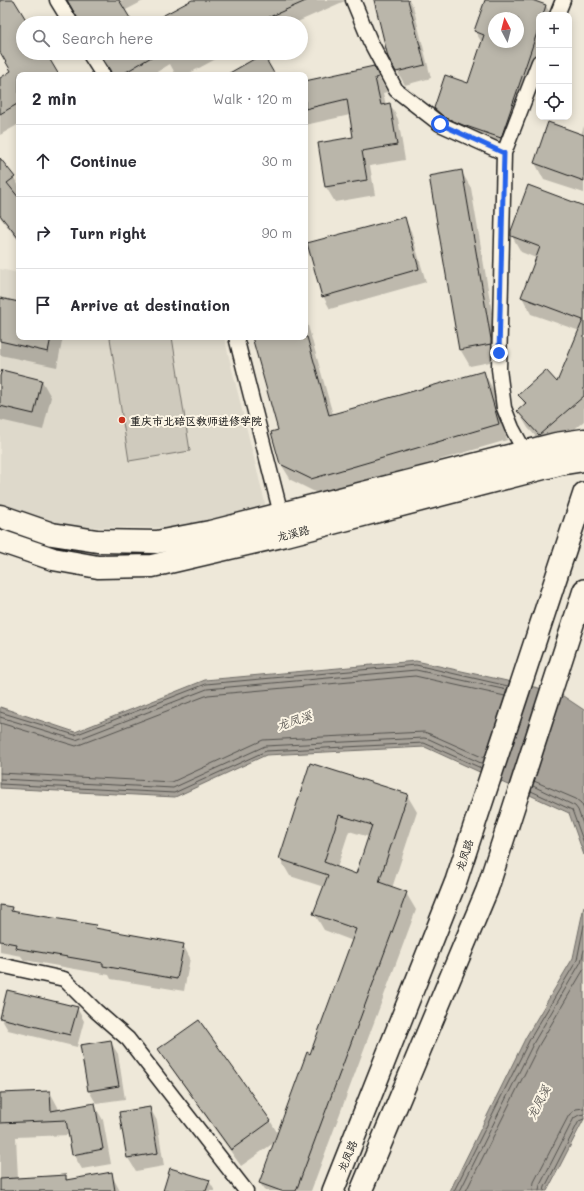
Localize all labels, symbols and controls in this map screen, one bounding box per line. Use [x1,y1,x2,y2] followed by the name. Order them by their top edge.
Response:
[488,12,524,48] north arrow
[536,12,572,120] map controls
[536,12,572,48] button: +
[16,16,308,60] search box
[30,27,52,49] icon: search
[62,28,153,48] text: Search here
[536,48,572,84] button: −
[536,84,572,120] button: locate
[32,87,77,109] text: 2 min
[213,90,292,107] text: Walk · 120 m
[431,115,449,133] route start
[32,150,54,172] icon: ahead
[70,151,137,171] text: Continue
[262,152,292,169] text: 30 m
[32,222,54,244] icon: right
[70,223,147,243] text: Turn right
[262,224,292,241] text: 90 m
[32,294,54,316] icon: arrive
[70,295,230,315] text: Arrive at destination
[490,344,508,362] route end
[130,413,262,428] place label: 重庆市北碚区教师进修学院
[117,415,127,425] marker: 重庆市北碚区教师进修学院
[275,522,311,544] street label: 龙溪路
[274,707,315,733] water label: 龙凤溪
[452,837,476,873] street label: 龙凤路
[523,1081,554,1122] water label: 龙凤溪
[334,1138,360,1174] street label: 龙凤路

